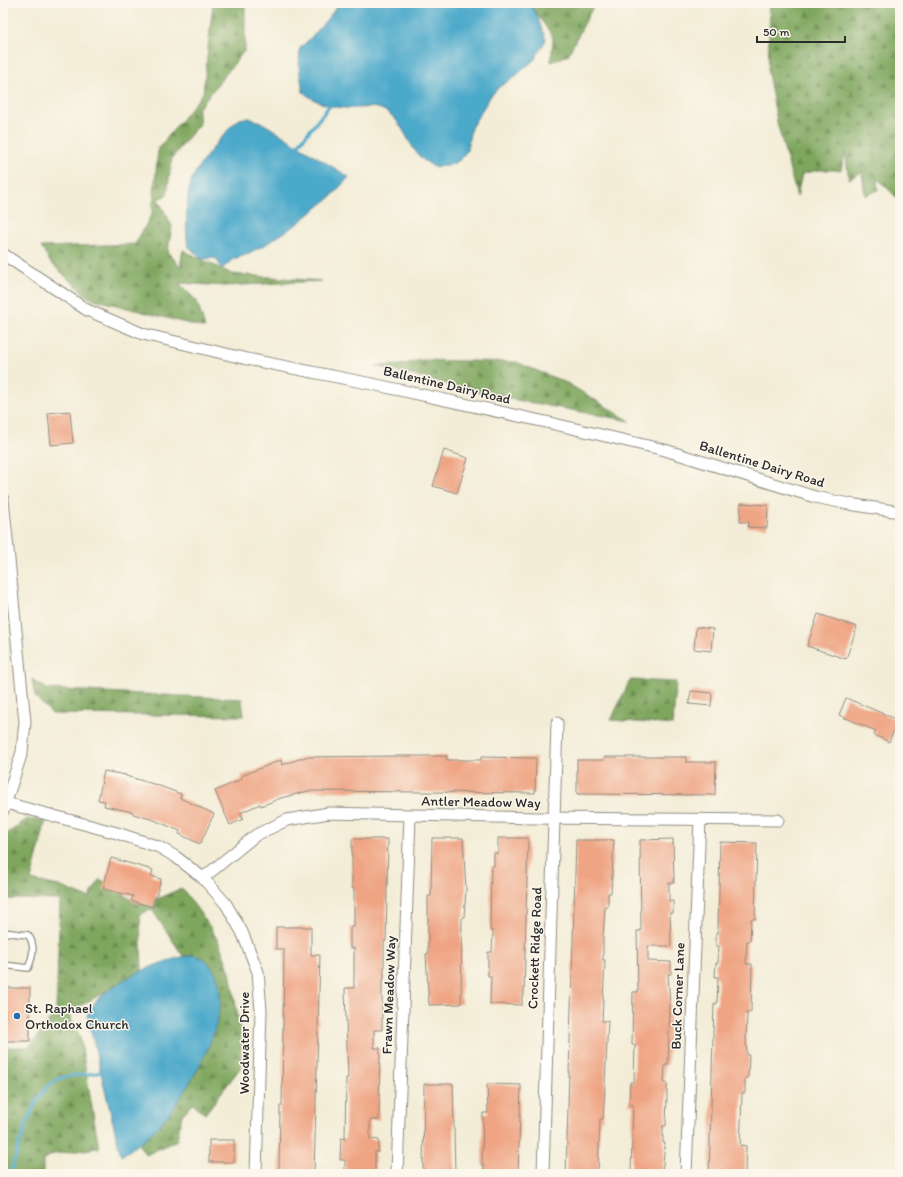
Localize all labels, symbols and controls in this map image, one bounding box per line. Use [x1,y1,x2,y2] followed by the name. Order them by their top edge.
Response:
[757,18,845,44] scale bar
[763,25,789,39] text: 50 m
[382,362,513,408] street label: Ballentine Dairy Road
[697,437,827,491] street label: Ballentine Dairy Road
[421,792,541,812] street label: Antler Meadow Way
[524,886,546,1009] street label: Crockett Ridge Road
[378,935,400,1055] street label: Frawn Meadow Way
[668,942,688,1050] street label: Buck Corner Lane
[236,992,253,1094] street label: Woodwater Drive
[25,1000,129,1033] place label: St. Raphael Orthodox Church
[12,1011,22,1021] marker: St. Raphael Orthodox Church

